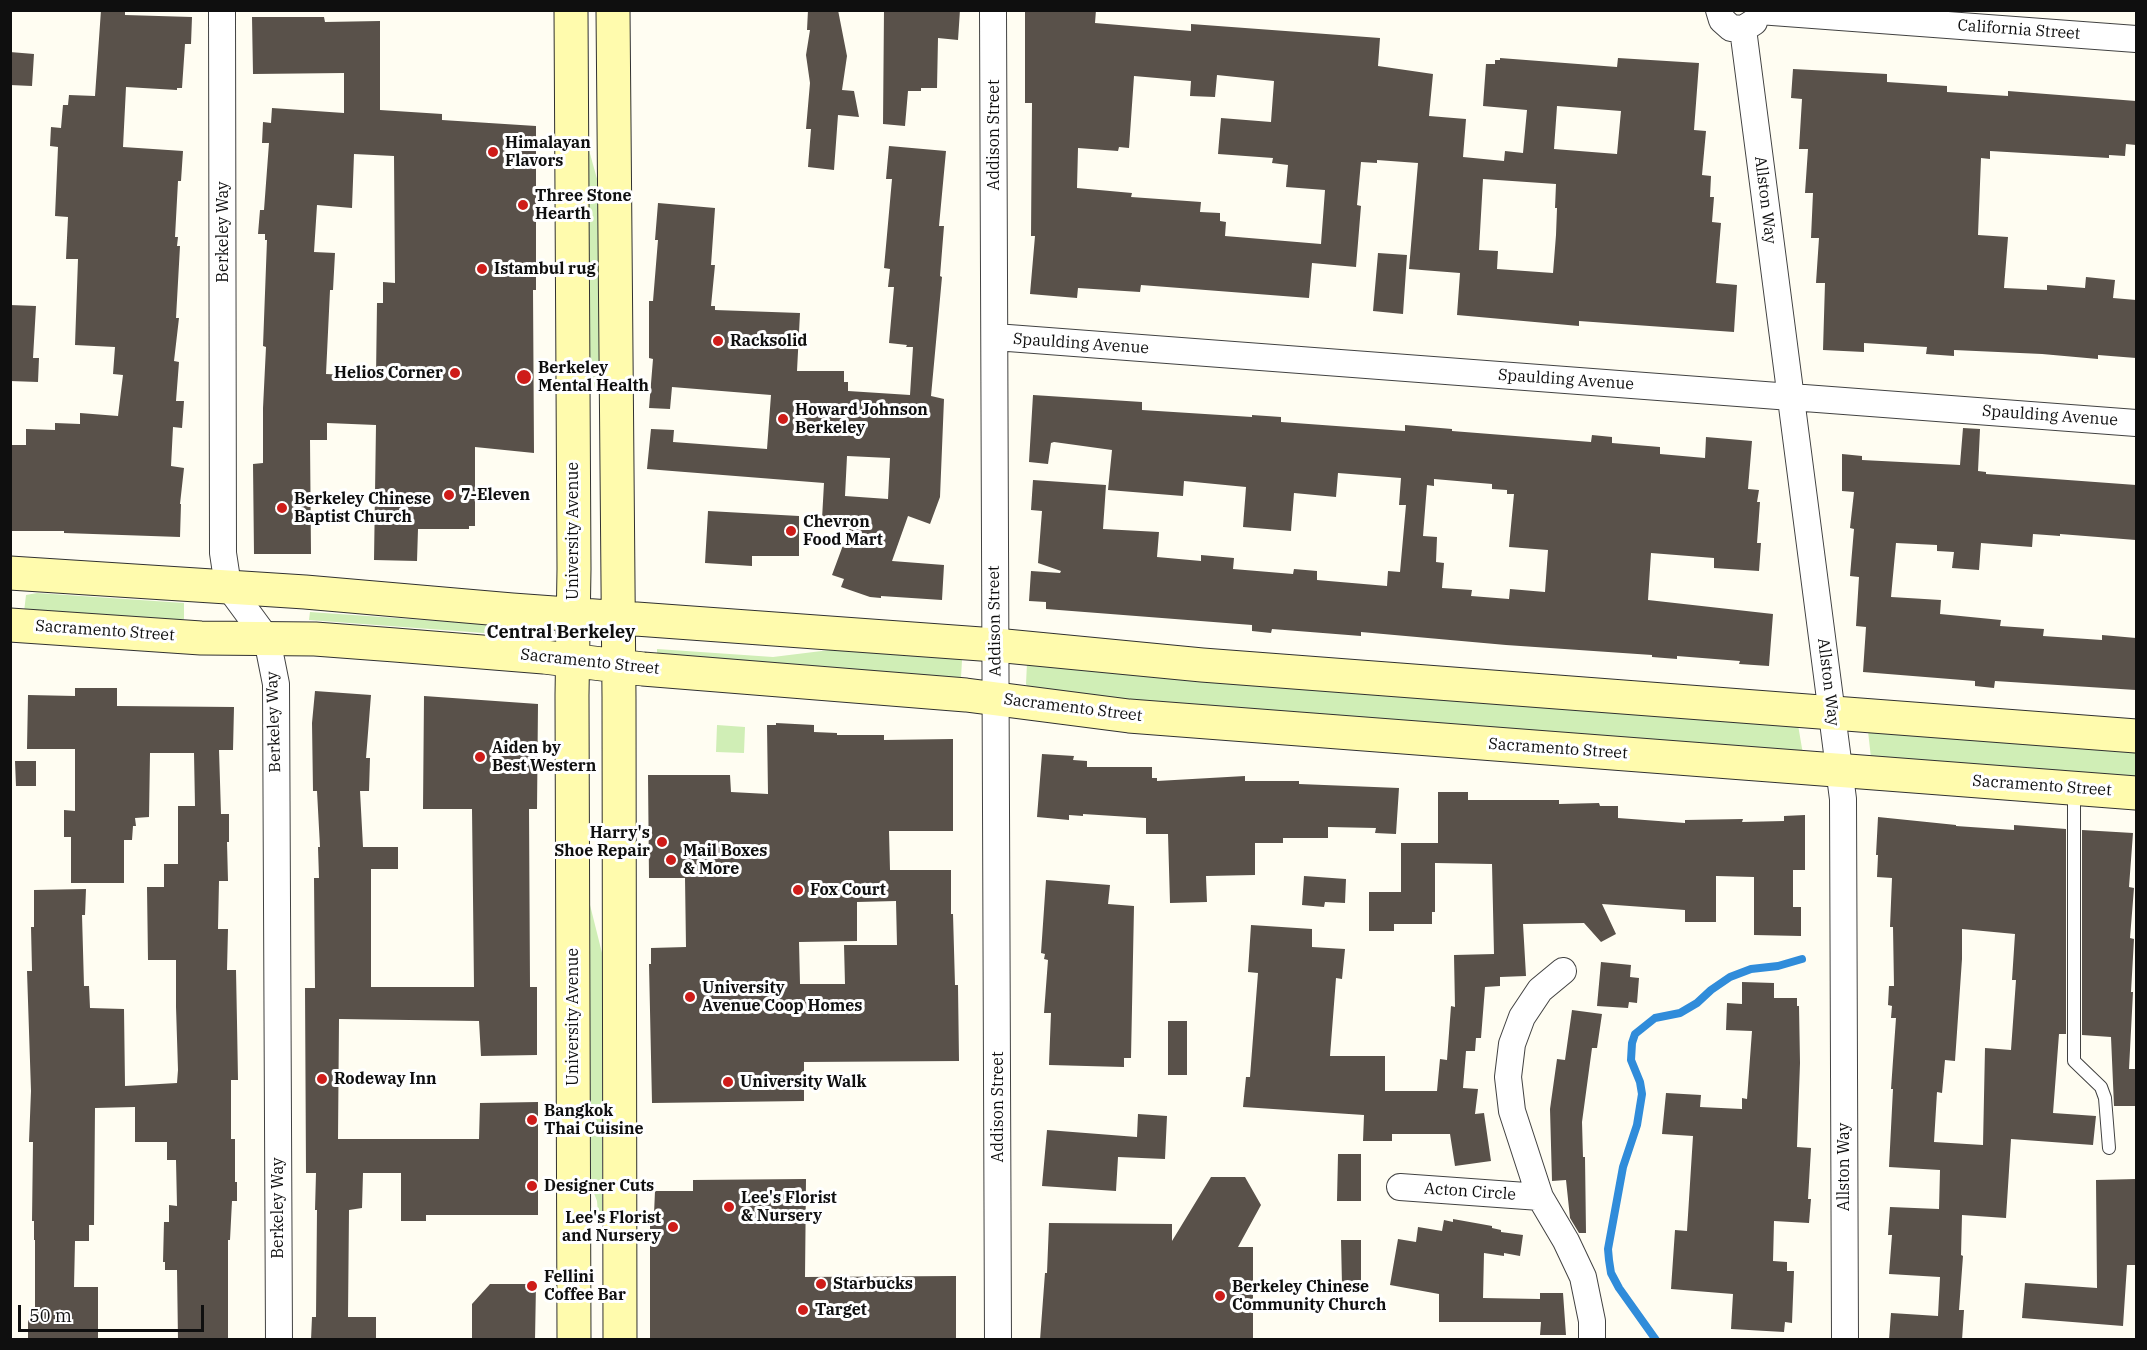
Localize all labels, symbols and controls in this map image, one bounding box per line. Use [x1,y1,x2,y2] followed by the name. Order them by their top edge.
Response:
[1957,16,2081,44] street label: California Street
[984,79,1004,191] street label: Addison Street
[505,133,591,171] place label: Himalayan Flavors
[486,145,500,159] marker: Himalayan Flavors
[1750,155,1780,245] street label: Allston Way
[213,181,233,283] street label: Berkeley Way
[535,186,632,224] place label: Three Stone Hearth
[516,198,530,212] marker: Three Stone Hearth
[494,259,596,279] place label: Istambul rug
[475,262,489,276] marker: Istambul rug
[1012,330,1150,358] street label: Spaulding Avenue
[730,331,807,351] place label: Racksolid
[711,334,725,348] marker: Racksolid
[538,358,649,396] place label: Berkeley Mental Health
[334,363,443,383] place label: Helios Corner
[448,366,462,380] marker: Helios Corner
[1497,366,1635,394] street label: Spaulding Avenue
[515,368,533,386] marker: Berkeley Mental Health
[795,400,928,438] place label: Howard Johnson Berkeley
[1981,402,2119,430] street label: Spaulding Avenue
[776,412,790,426] marker: Howard Johnson Berkeley
[563,462,583,600] street label: University Avenue
[461,485,530,505] place label: 7-Eleven
[442,488,456,502] marker: 7-Eleven
[294,489,431,527] place label: Berkeley Chinese Baptist Church
[275,501,289,515] marker: Berkeley Chinese Baptist Church
[803,512,883,550] place label: Chevron Food Mart
[784,524,798,538] marker: Chevron Food Mart
[984,565,1006,677] street label: Addison Street
[35,617,175,645] street label: Sacramento Street
[487,622,635,644] district label: Central Berkeley
[1813,637,1843,727] street label: Allston Way
[520,645,660,679] street label: Sacramento Street
[263,671,285,773] street label: Berkeley Way
[1003,690,1143,726] street label: Sacramento Street
[1488,735,1628,763] street label: Sacramento Street
[492,738,596,776] place label: Aiden by Best Western
[473,750,487,764] marker: Aiden by Best Western
[1972,772,2112,800] street label: Sacramento Street
[554,823,650,861] place label: Harry's Shoe Repair
[655,835,669,849] marker: Harry's Shoe Repair
[683,841,767,879] place label: Mail Boxes & More
[664,853,678,867] marker: Mail Boxes & More
[810,880,886,900] place label: Fox Court
[791,883,805,897] marker: Fox Court
[563,948,583,1086] street label: University Avenue
[702,978,862,1016] place label: University Avenue Coop Homes
[683,990,697,1004] marker: University Avenue Coop Homes
[988,1051,1008,1163] street label: Addison Street
[334,1069,437,1089] place label: Rodeway Inn
[315,1072,329,1086] marker: Rodeway Inn
[740,1072,866,1092] place label: University Walk
[721,1075,735,1089] marker: University Walk
[544,1101,644,1139] place label: Bangkok Thai Cuisine
[525,1113,539,1127] marker: Bangkok Thai Cuisine
[1834,1123,1854,1211] street label: Allston Way
[268,1157,288,1259] street label: Berkeley Way
[544,1176,654,1196] place label: Designer Cuts
[525,1179,539,1193] marker: Designer Cuts
[1423,1179,1517,1205] street label: Acton Circle
[741,1188,837,1226] place label: Lee's Florist & Nursery
[722,1200,736,1214] marker: Lee's Florist & Nursery
[562,1208,661,1246] place label: Lee's Florist and Nursery
[666,1220,680,1234] marker: Lee's Florist and Nursery
[544,1267,626,1305] place label: Fellini Coffee Bar
[833,1274,913,1294] place label: Starbucks
[814,1277,828,1291] marker: Starbucks
[1232,1277,1386,1315] place label: Berkeley Chinese Community Church
[525,1279,539,1293] marker: Fellini Coffee Bar
[1213,1289,1227,1303] marker: Berkeley Chinese Community Church
[21,1293,207,1331] scale bar
[815,1300,867,1320] place label: Target
[796,1303,810,1317] marker: Target
[29,1304,72,1327] text: 50 m

